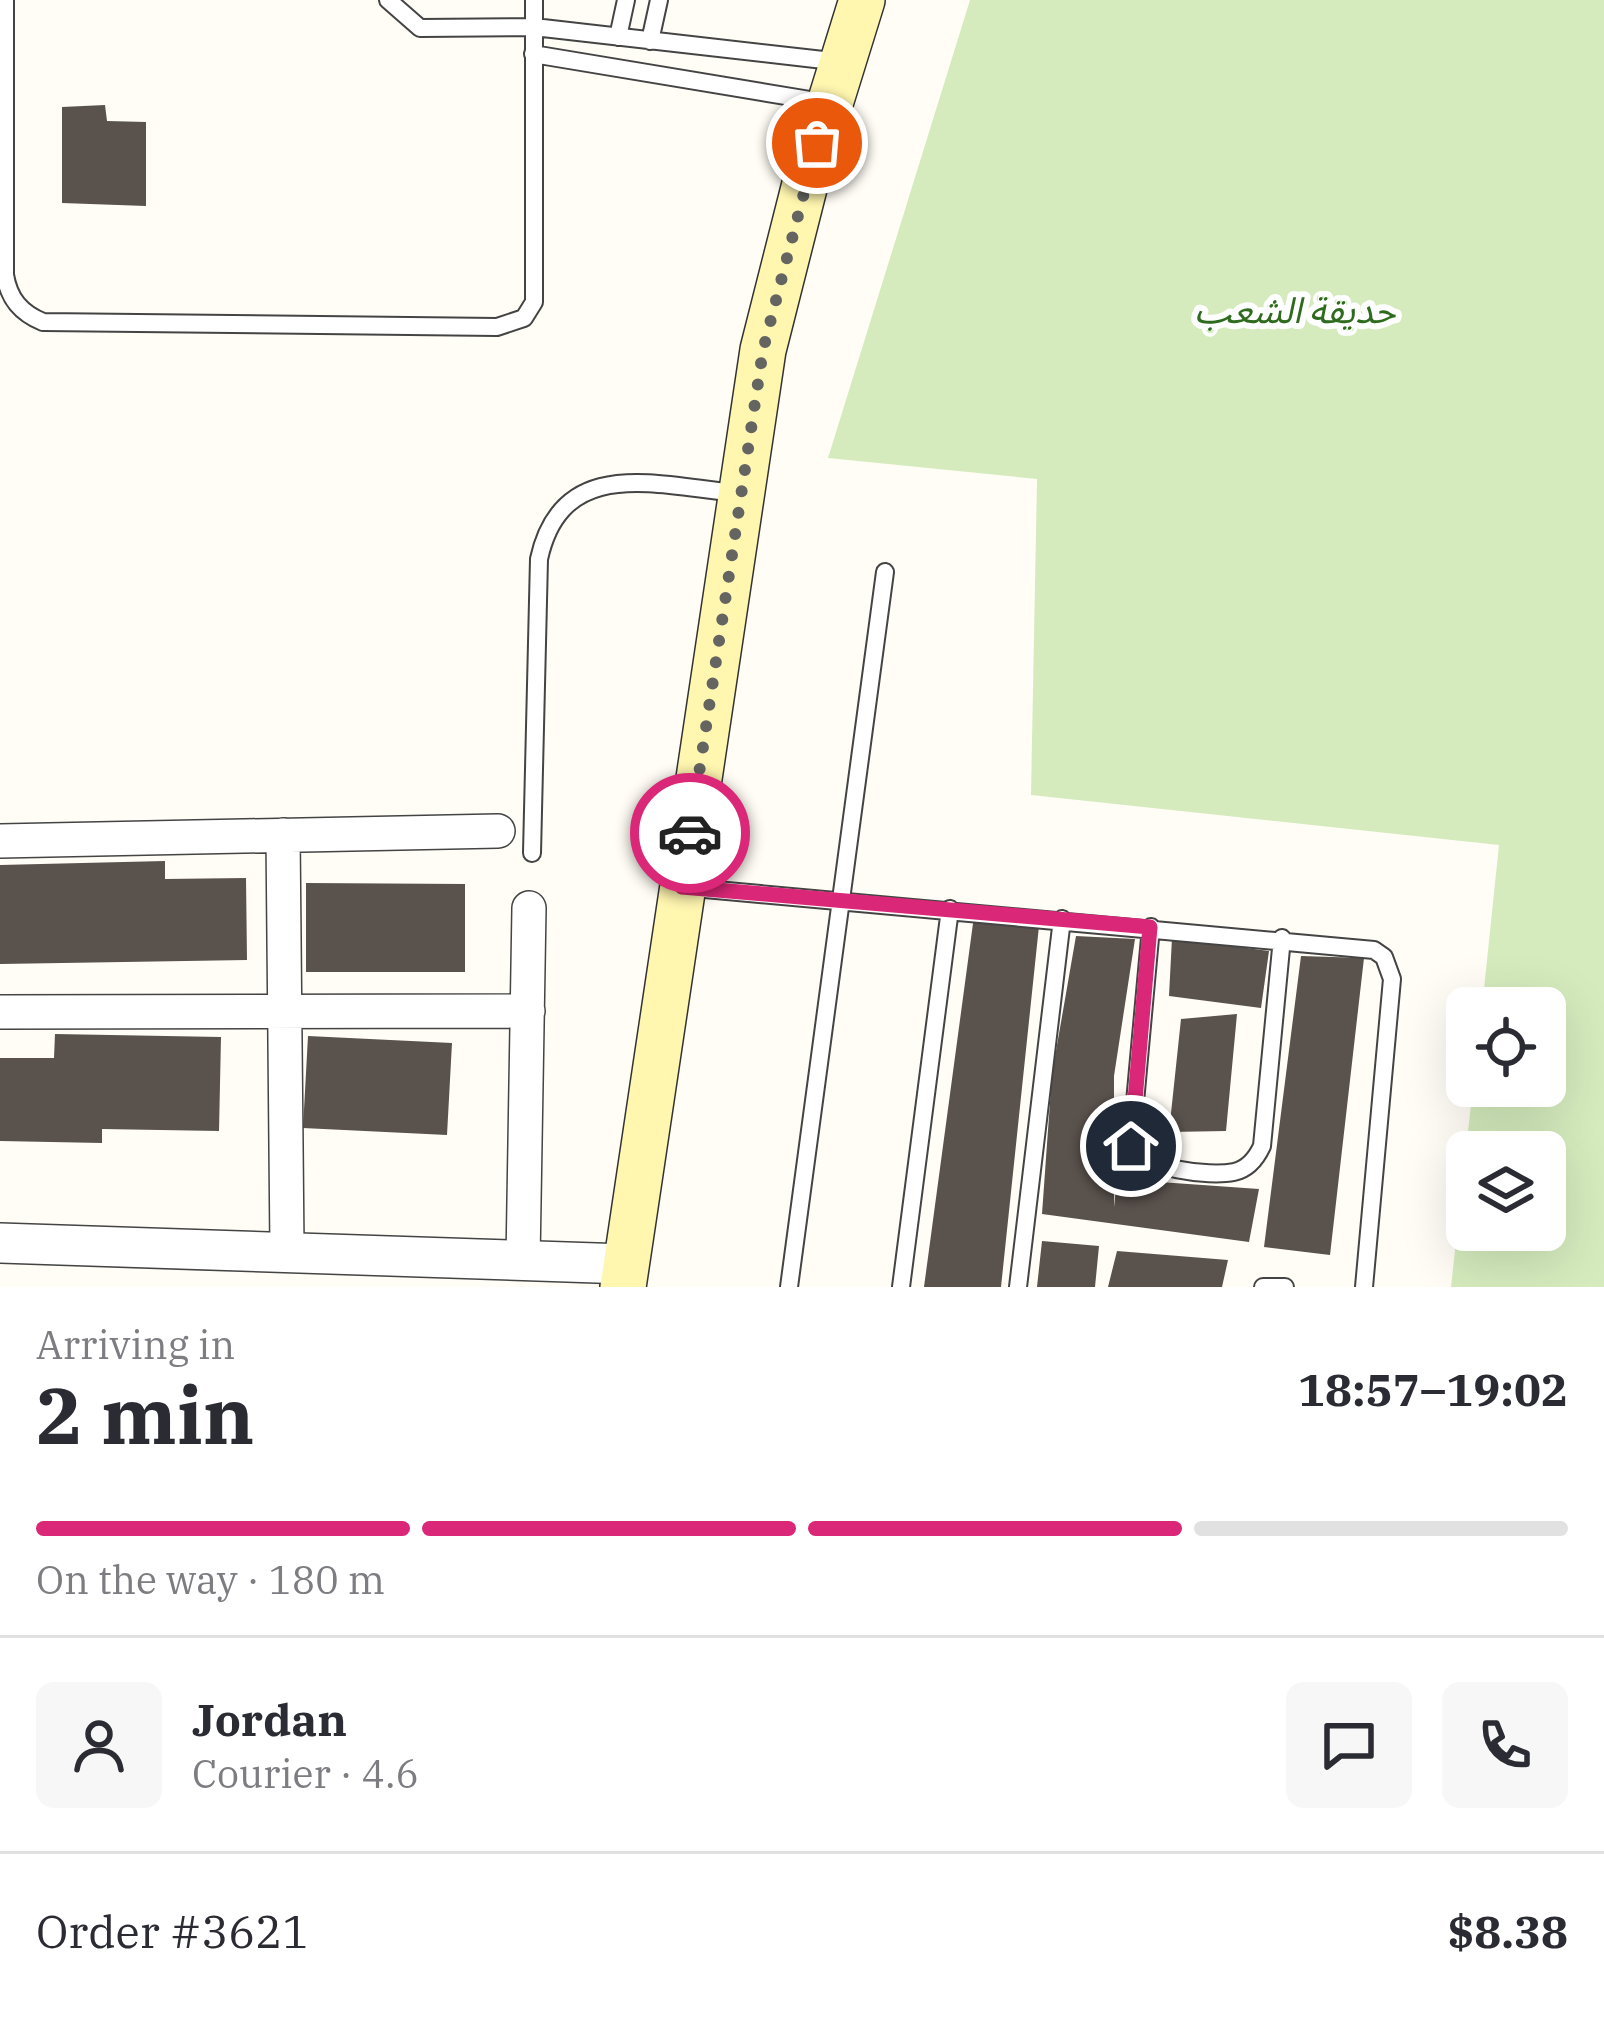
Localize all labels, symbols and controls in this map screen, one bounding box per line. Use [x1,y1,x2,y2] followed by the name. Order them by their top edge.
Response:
[766,92,868,194] pin
[784,110,850,176] icon: bag
[1195,286,1396,333] park label: حديقة الشعب
[630,773,750,893] courier
[657,800,723,866] icon: car
[1446,987,1566,1251] map controls
[1446,987,1566,1107] button: locate
[1080,1095,1182,1197] pin
[1098,1113,1164,1179] icon: home
[1446,1131,1566,1251] button: layers
[36,1319,235,1370] text: Arriving in
[1298,1360,1568,1418] text: 18:57–19:02
[36,1364,254,1465] text: 2 min
[36,1554,385,1605] text: On the way · 180 m
[36,1682,162,1808] button: person
[1286,1682,1412,1808] button: chat
[1442,1682,1568,1808] button: phone
[192,1690,347,1748] text: Jordan
[192,1748,419,1799] text: Courier · 4.6
[36,1902,309,1960] text: Order #3621
[1448,1902,1568,1960] text: $8.38

